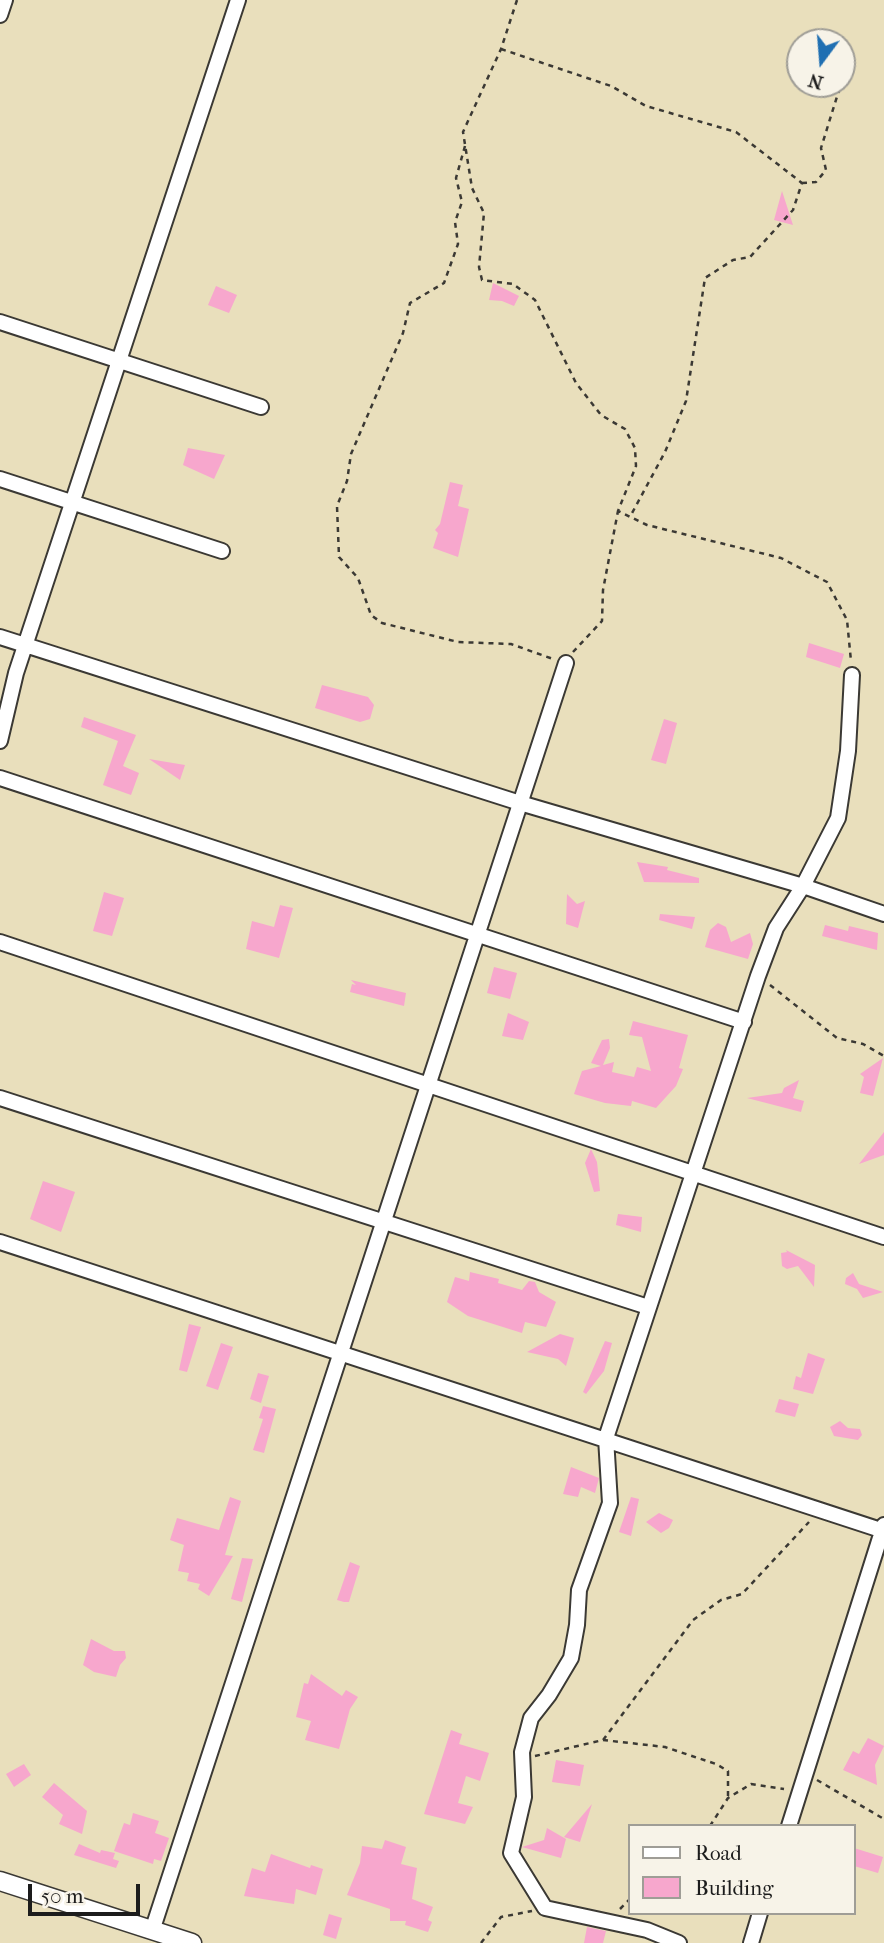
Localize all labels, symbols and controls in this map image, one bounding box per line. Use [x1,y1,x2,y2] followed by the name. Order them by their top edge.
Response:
[786,28,856,98] north arrow
[806,69,826,94] text: N
[628,1824,856,1915] legend
[695,1841,742,1865] text: Road
[32,1870,144,1914] scale bar
[695,1876,773,1900] text: Building
[41,1884,84,1908] text: 50 m

